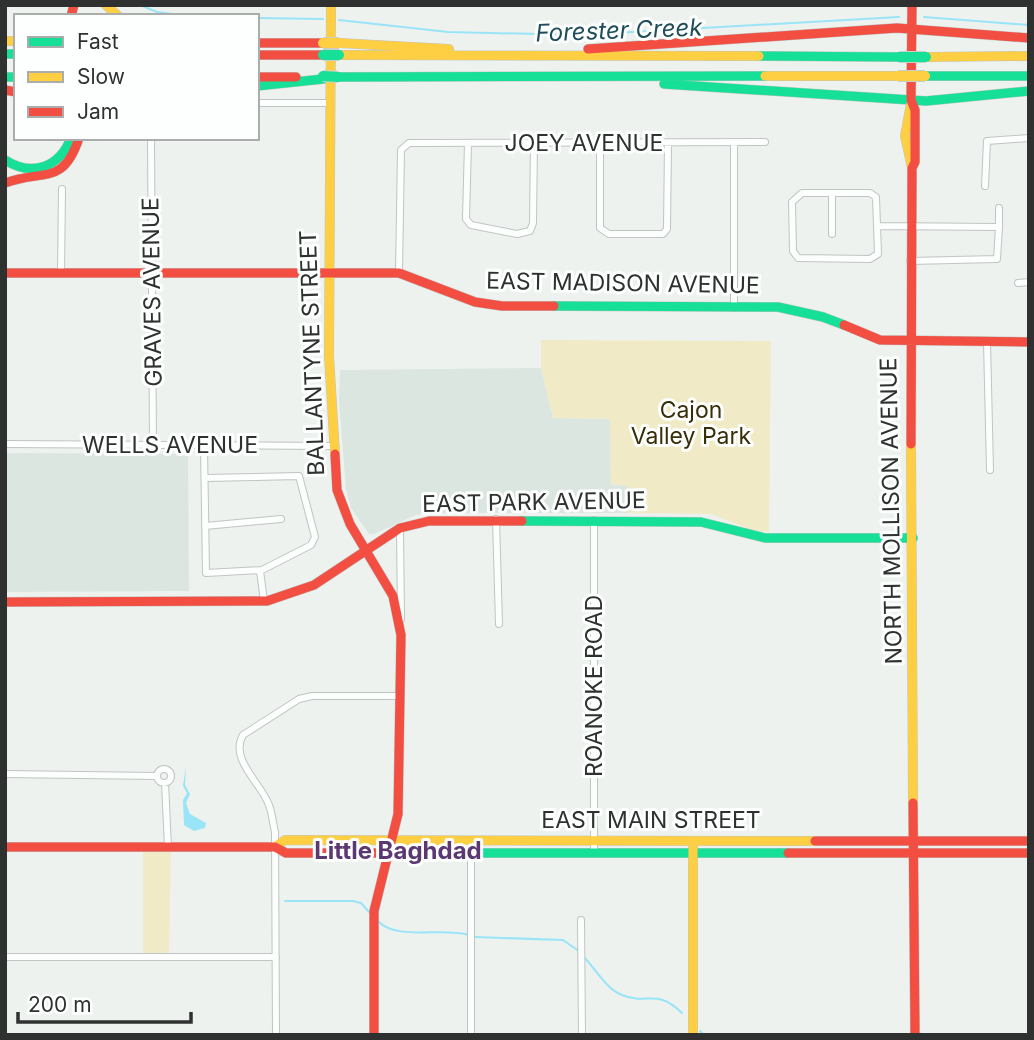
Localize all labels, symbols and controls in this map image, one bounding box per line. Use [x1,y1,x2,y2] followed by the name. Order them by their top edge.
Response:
[535,13,704,47] water label: Forester Creek
[14,14,259,140] legend
[77,29,119,54] text: Fast
[77,64,125,89] text: Slow
[77,99,119,124] text: Jam
[505,129,663,157] street label: JOEY AVENUE
[136,197,168,387] street label: GRAVES AVENUE
[294,230,330,476] street label: BALLANTYNE STREET
[486,267,760,299] street label: EAST MADISON AVENUE
[874,357,908,665] street label: NORTH MOLLISON AVENUE
[631,396,752,450] park label: Cajon Valley Park
[82,431,258,459] street label: WELLS AVENUE
[422,486,646,518] street label: EAST PARK AVENUE
[580,595,608,777] street label: ROANOKE ROAD
[541,806,761,834] street label: EAST MAIN STREET
[314,836,482,865] district label: Little Baghdad
[18,981,191,1025] scale bar
[28,992,92,1017] text: 200 m

